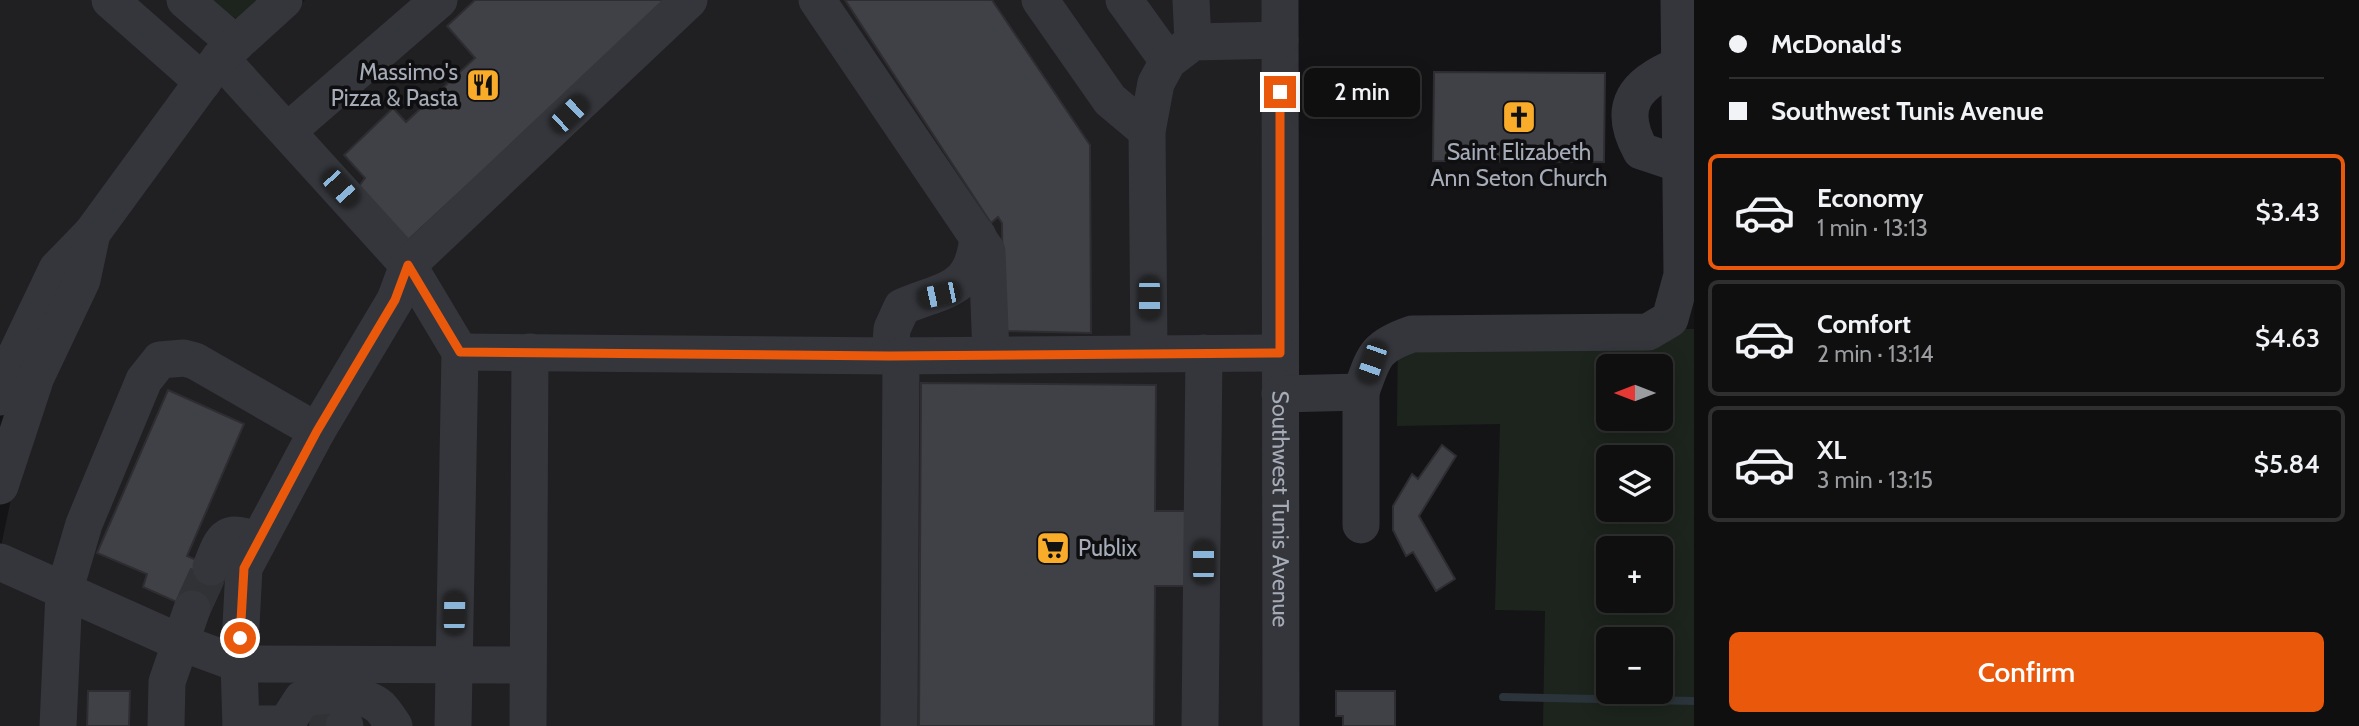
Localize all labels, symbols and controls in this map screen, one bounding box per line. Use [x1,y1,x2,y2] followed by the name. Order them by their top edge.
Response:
[1771,28,1902,60] text: McDonald's
[331,58,458,112] place label: Massimo's Pizza & Pasta
[464,66,502,104] restaurant icon: Massimo's Pizza & Pasta
[1304,68,1420,116] callout: 2 min
[1264,76,1296,108] route end
[1334,78,1390,106] text: 2 min
[547,92,592,136] car
[1771,95,2044,127] text: Southwest Tunis Avenue
[1500,98,1538,136] church icon: Saint Elizabeth Ann Seton Church
[1430,138,1608,192] place label: Saint Elizabeth Ann Seton Church
[319,165,362,211] car
[1733,181,1796,244] icon: car
[1817,182,1923,214] text: Economy
[2255,196,2320,228] text: $3.43
[1817,214,1928,242] text: 1 min · 13:13
[1139,277,1160,319] car
[917,280,962,310] car
[1733,307,1796,370] icon: car
[1817,308,1911,340] text: Comfort
[2255,322,2320,354] text: $4.63
[1356,339,1389,385] car
[1817,340,1933,368] text: 2 min · 13:14
[1596,354,1673,430] north arrow
[1596,354,1673,704] map controls
[1267,391,1295,628] street label: Southwest Tunis Avenue
[1733,433,1796,496] icon: car
[1817,434,1846,466] text: XL
[1596,445,1673,522] button: layers
[2254,448,2320,480] text: $5.84
[1817,466,1933,494] text: 3 min · 13:15
[1034,529,1072,567] supermarket icon: Publix
[1078,534,1137,562] place label: Publix
[1596,536,1673,613] button: +
[1193,541,1214,583] car
[444,592,465,634] car
[224,622,256,654] route start
[1596,627,1673,704] button: −
[1729,632,2324,712] button: Confirm

